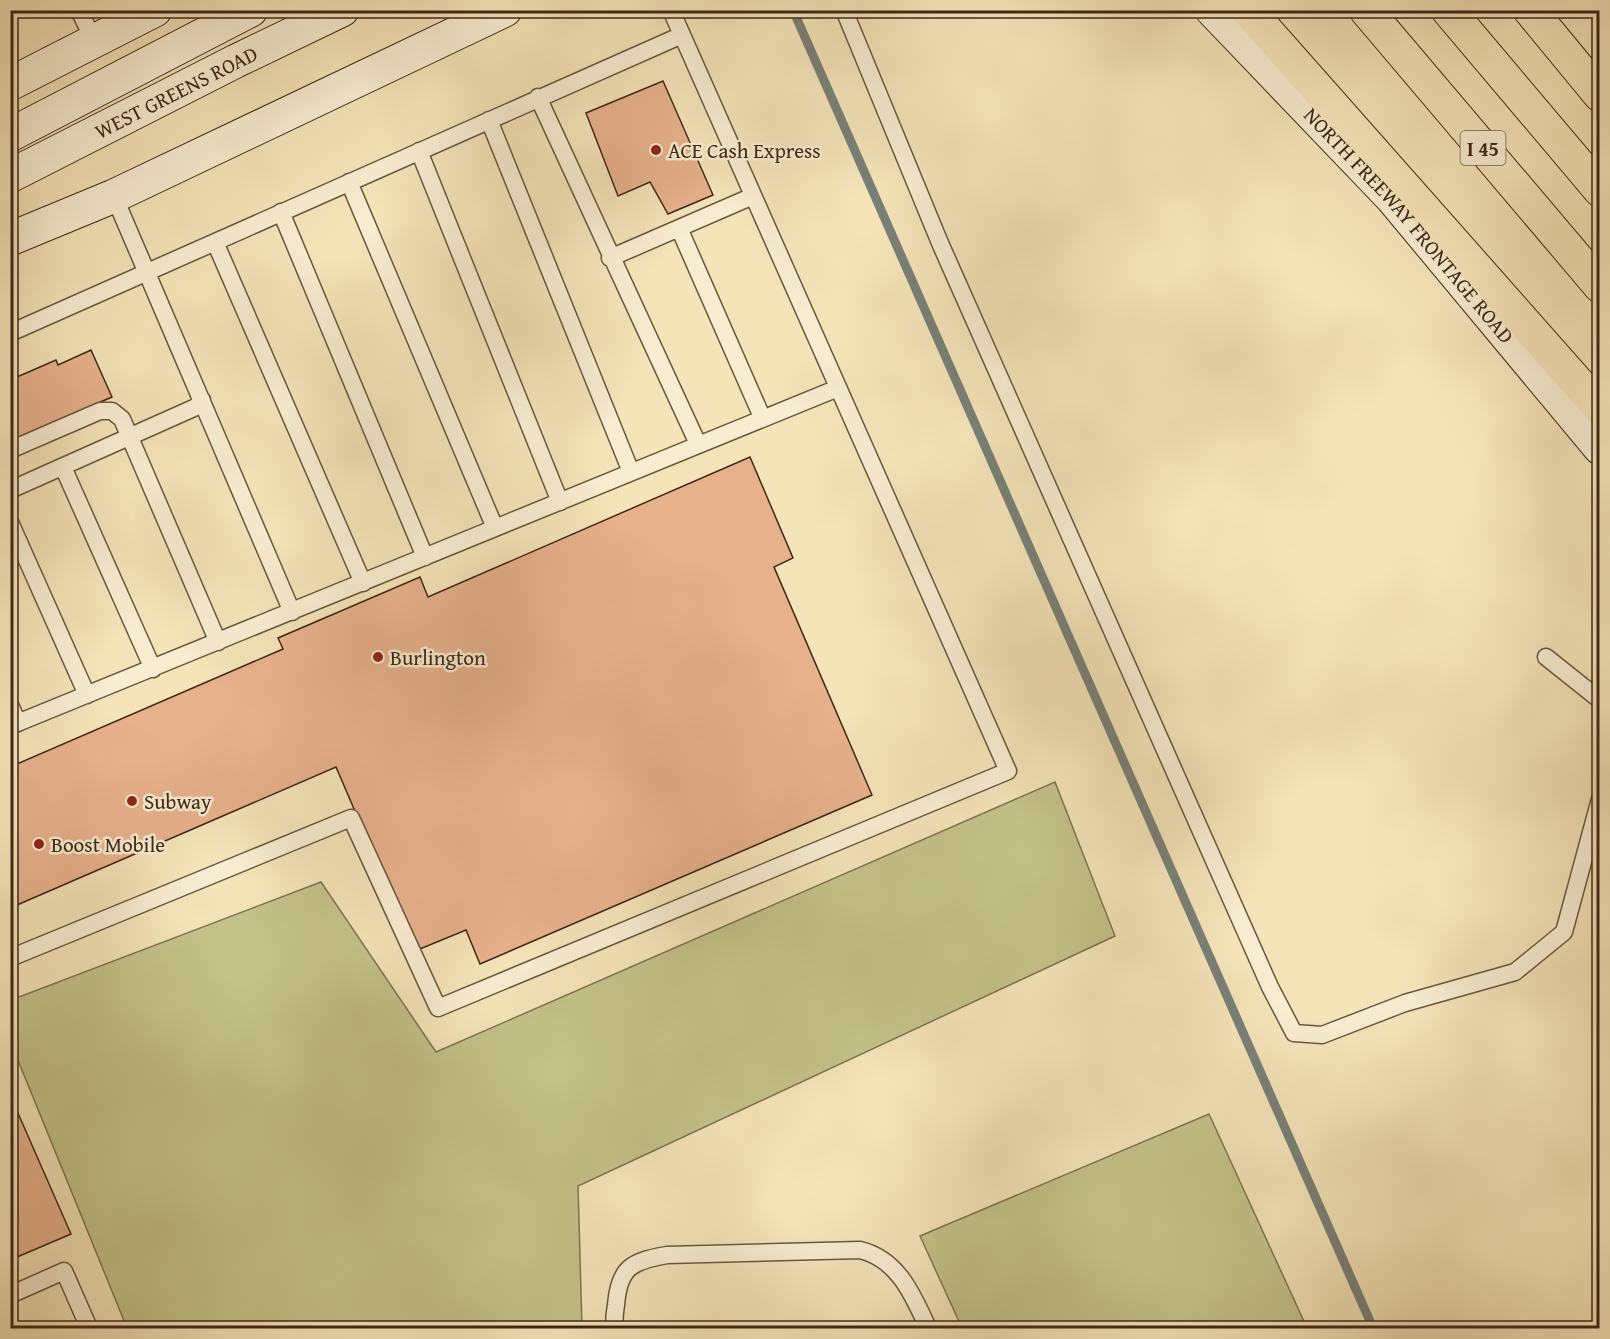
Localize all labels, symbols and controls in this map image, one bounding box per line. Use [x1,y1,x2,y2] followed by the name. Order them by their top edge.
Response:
[89,37,263,146] street label: WEST GREENS ROAD
[1297,100,1522,350] street label: NORTH FREEWAY FRONTAGE ROAD
[1460,131,1506,165] road number: I 45
[668,135,821,166] place label: ACE Cash Express
[649,143,663,157] marker: ACE Cash Express
[390,642,486,673] place label: Burlington
[371,650,385,664] marker: Burlington
[144,786,212,817] place label: Subway
[125,794,139,808] marker: Subway
[51,829,165,860] place label: Boost Mobile
[32,837,46,851] marker: Boost Mobile

